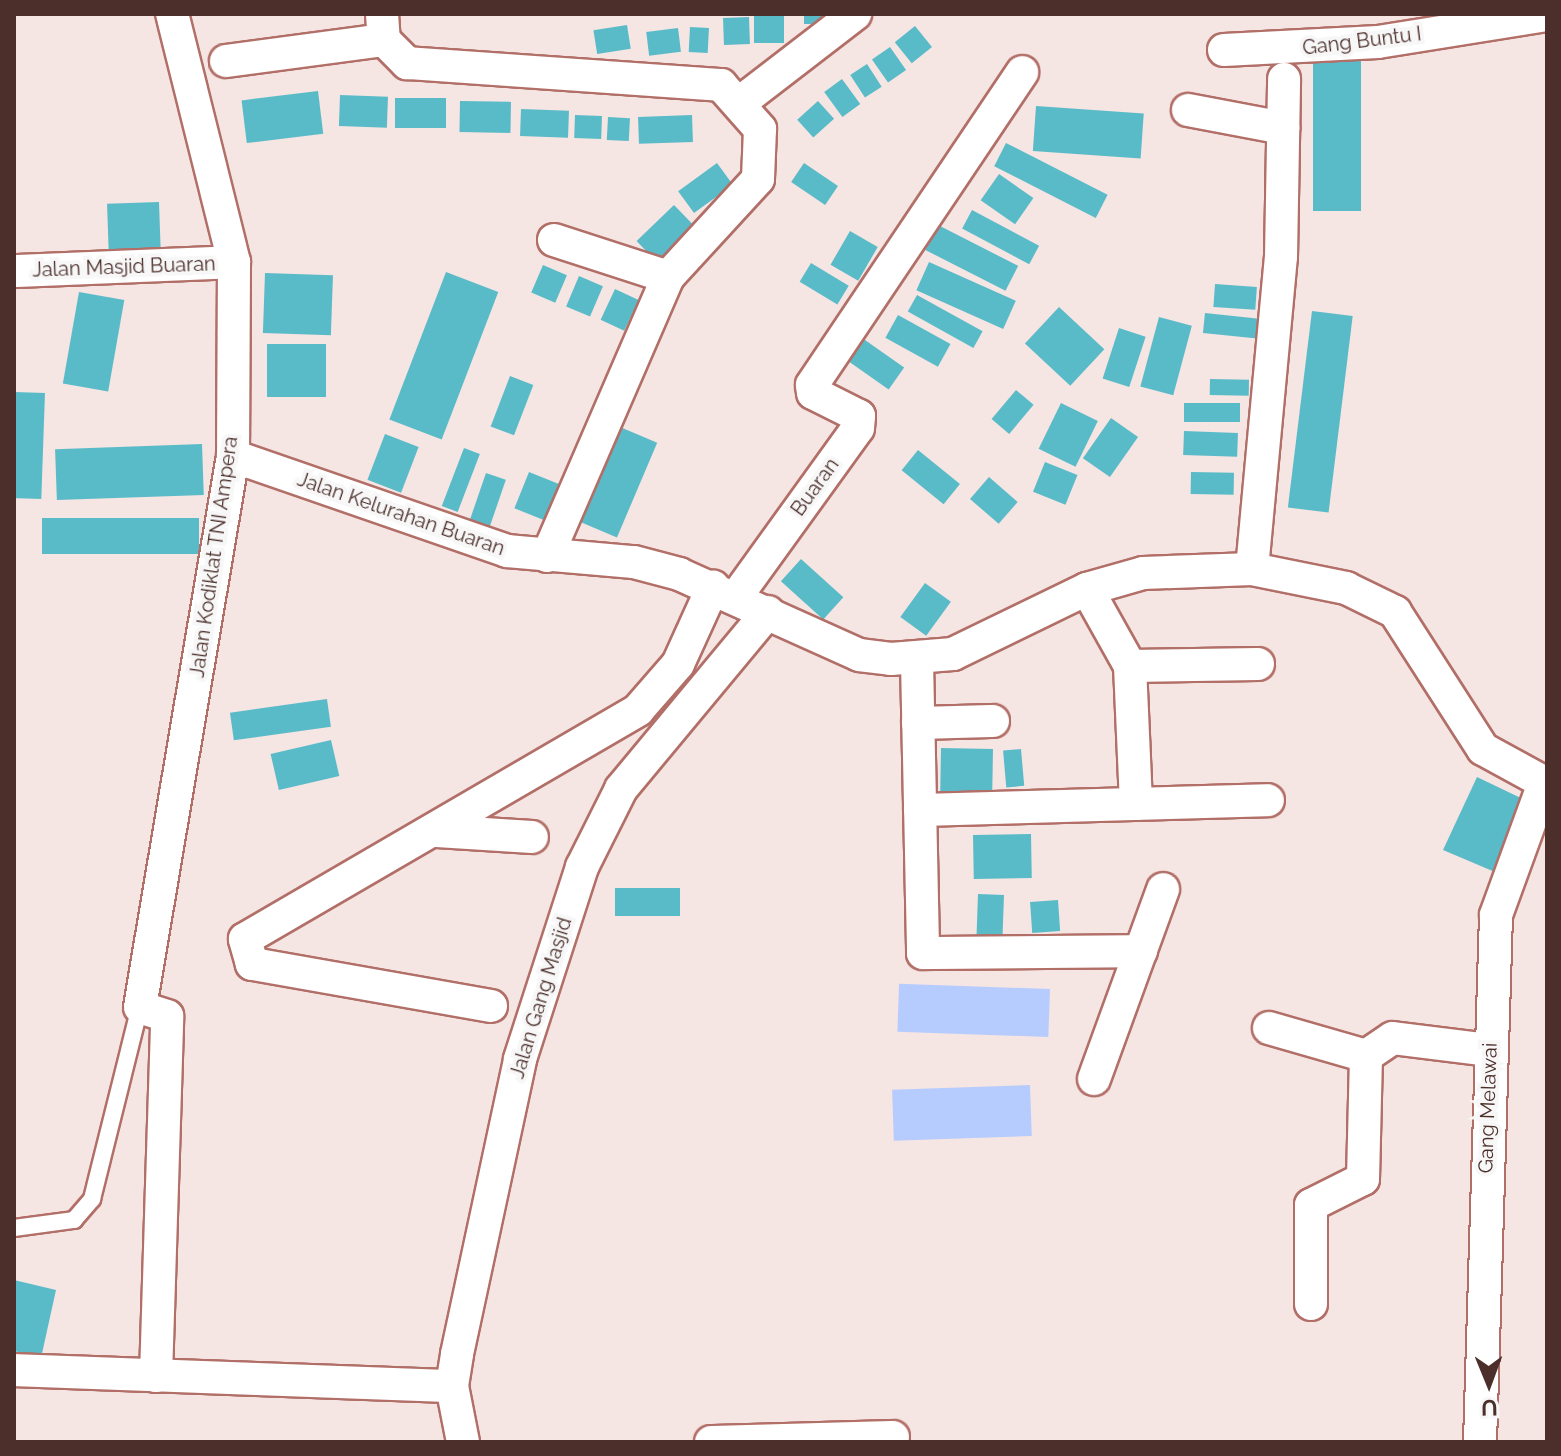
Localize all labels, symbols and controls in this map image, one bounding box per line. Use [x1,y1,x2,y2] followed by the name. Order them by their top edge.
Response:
[1301,22,1423,60] street label: Gang Buntu I
[32,252,216,282] street label: Jalan Masjid Buaran
[185,434,243,680] street label: Jalan Kodiklat TNI Ampera
[786,453,844,521] street label: Buaran
[294,467,508,561] street label: Jalan Kelurahan Buaran
[505,915,577,1081] street label: Jalan Gang Masjid
[1474,1042,1502,1174] street label: Gang Melawai
[1449,1344,1529,1424] north arrow
[1481,1395,1498,1421] text: U

